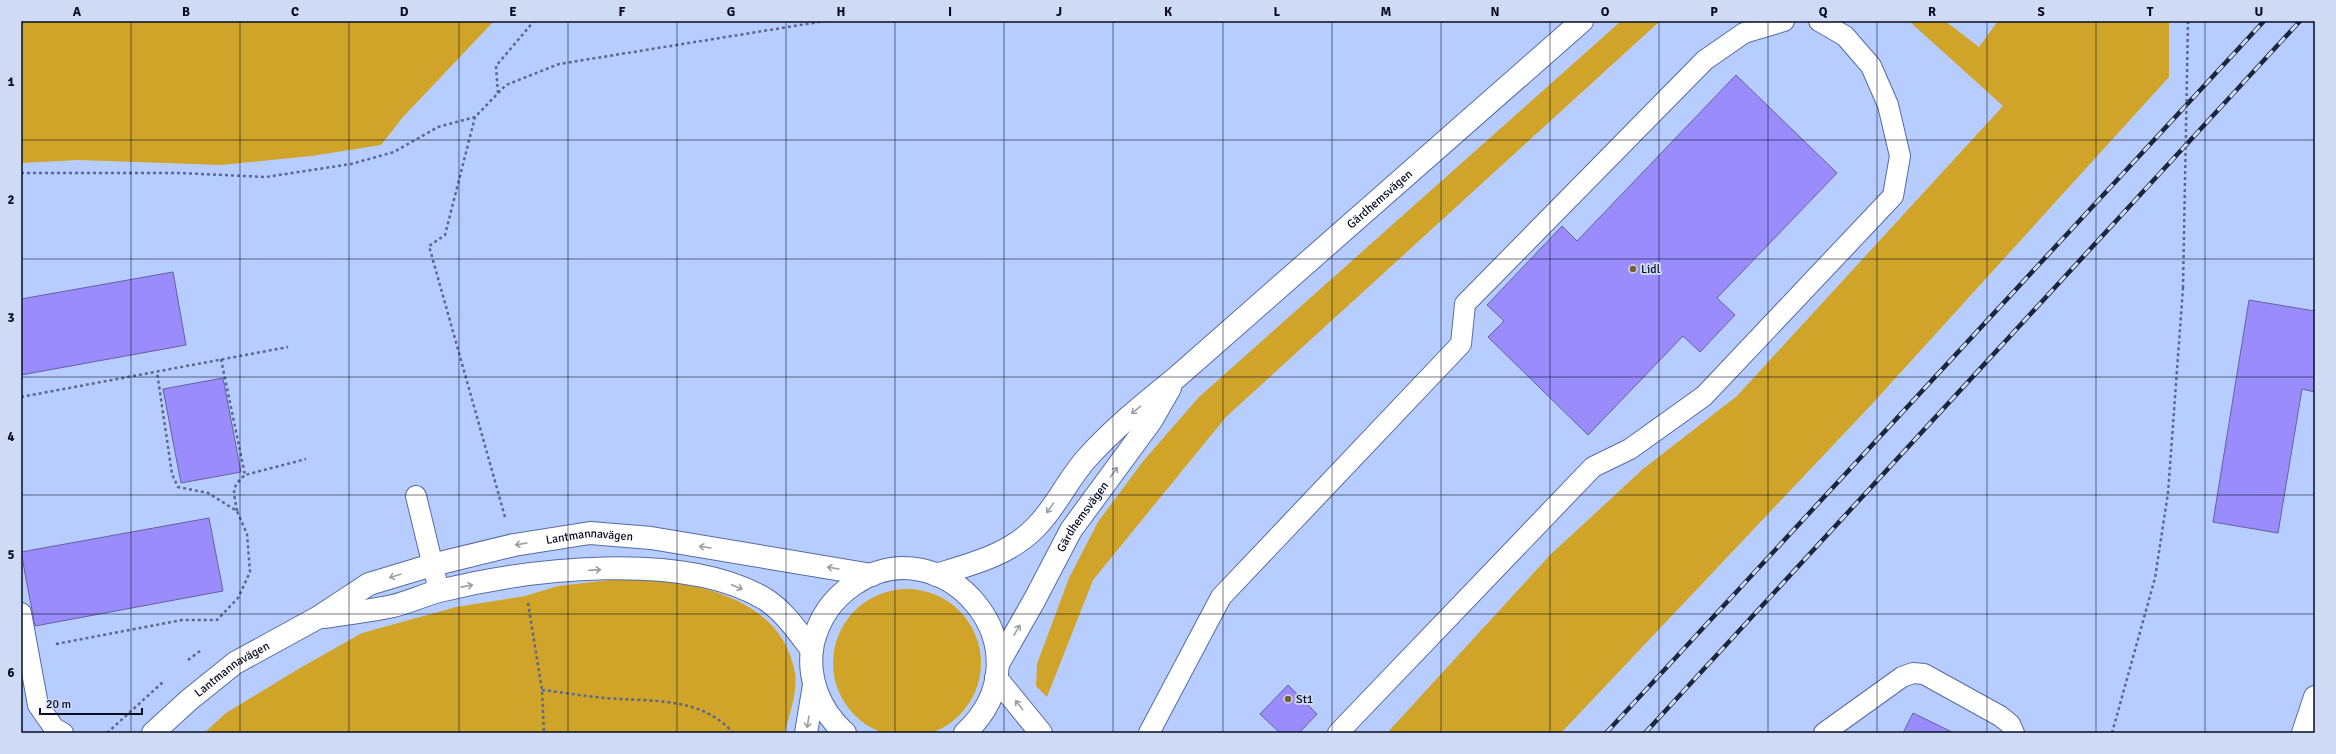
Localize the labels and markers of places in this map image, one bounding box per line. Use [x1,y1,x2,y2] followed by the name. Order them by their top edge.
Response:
[1641,262,1661,277] place label: Lidl
[1628,264,1638,274] marker: Lidl
[1296,692,1313,707] place label: St1
[1283,694,1293,704] marker: St1

